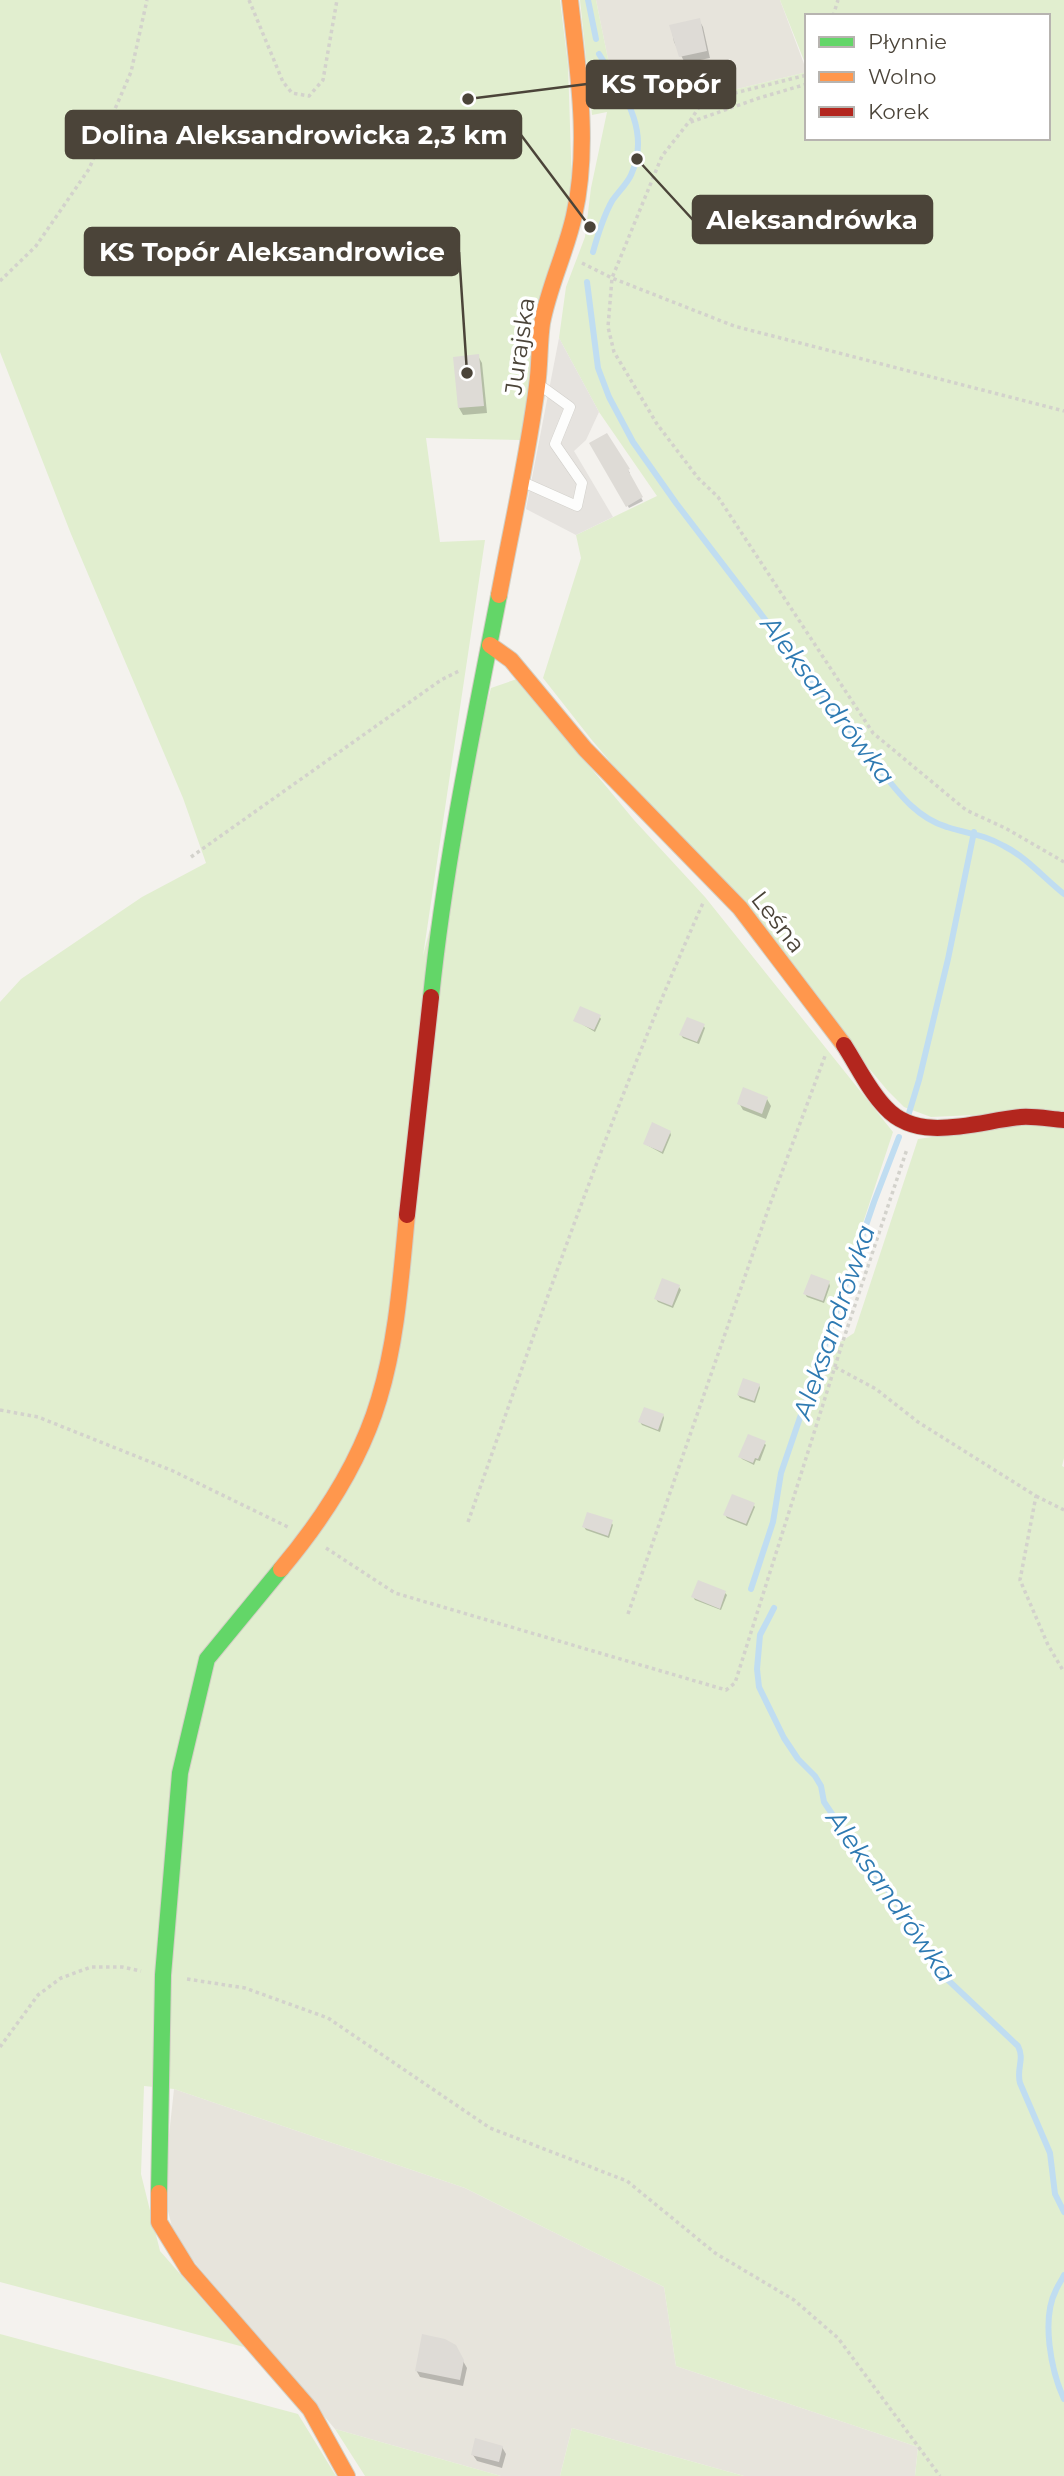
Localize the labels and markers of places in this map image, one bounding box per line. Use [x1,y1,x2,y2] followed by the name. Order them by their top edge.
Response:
[587,61,735,108] callout: KS Topór
[66,111,521,158] callout: Dolina Aleksandrowicka 2,3 km
[693,196,932,243] callout: Aleksandrówka
[85,228,459,275] callout: KS Topór Aleksandrowice

